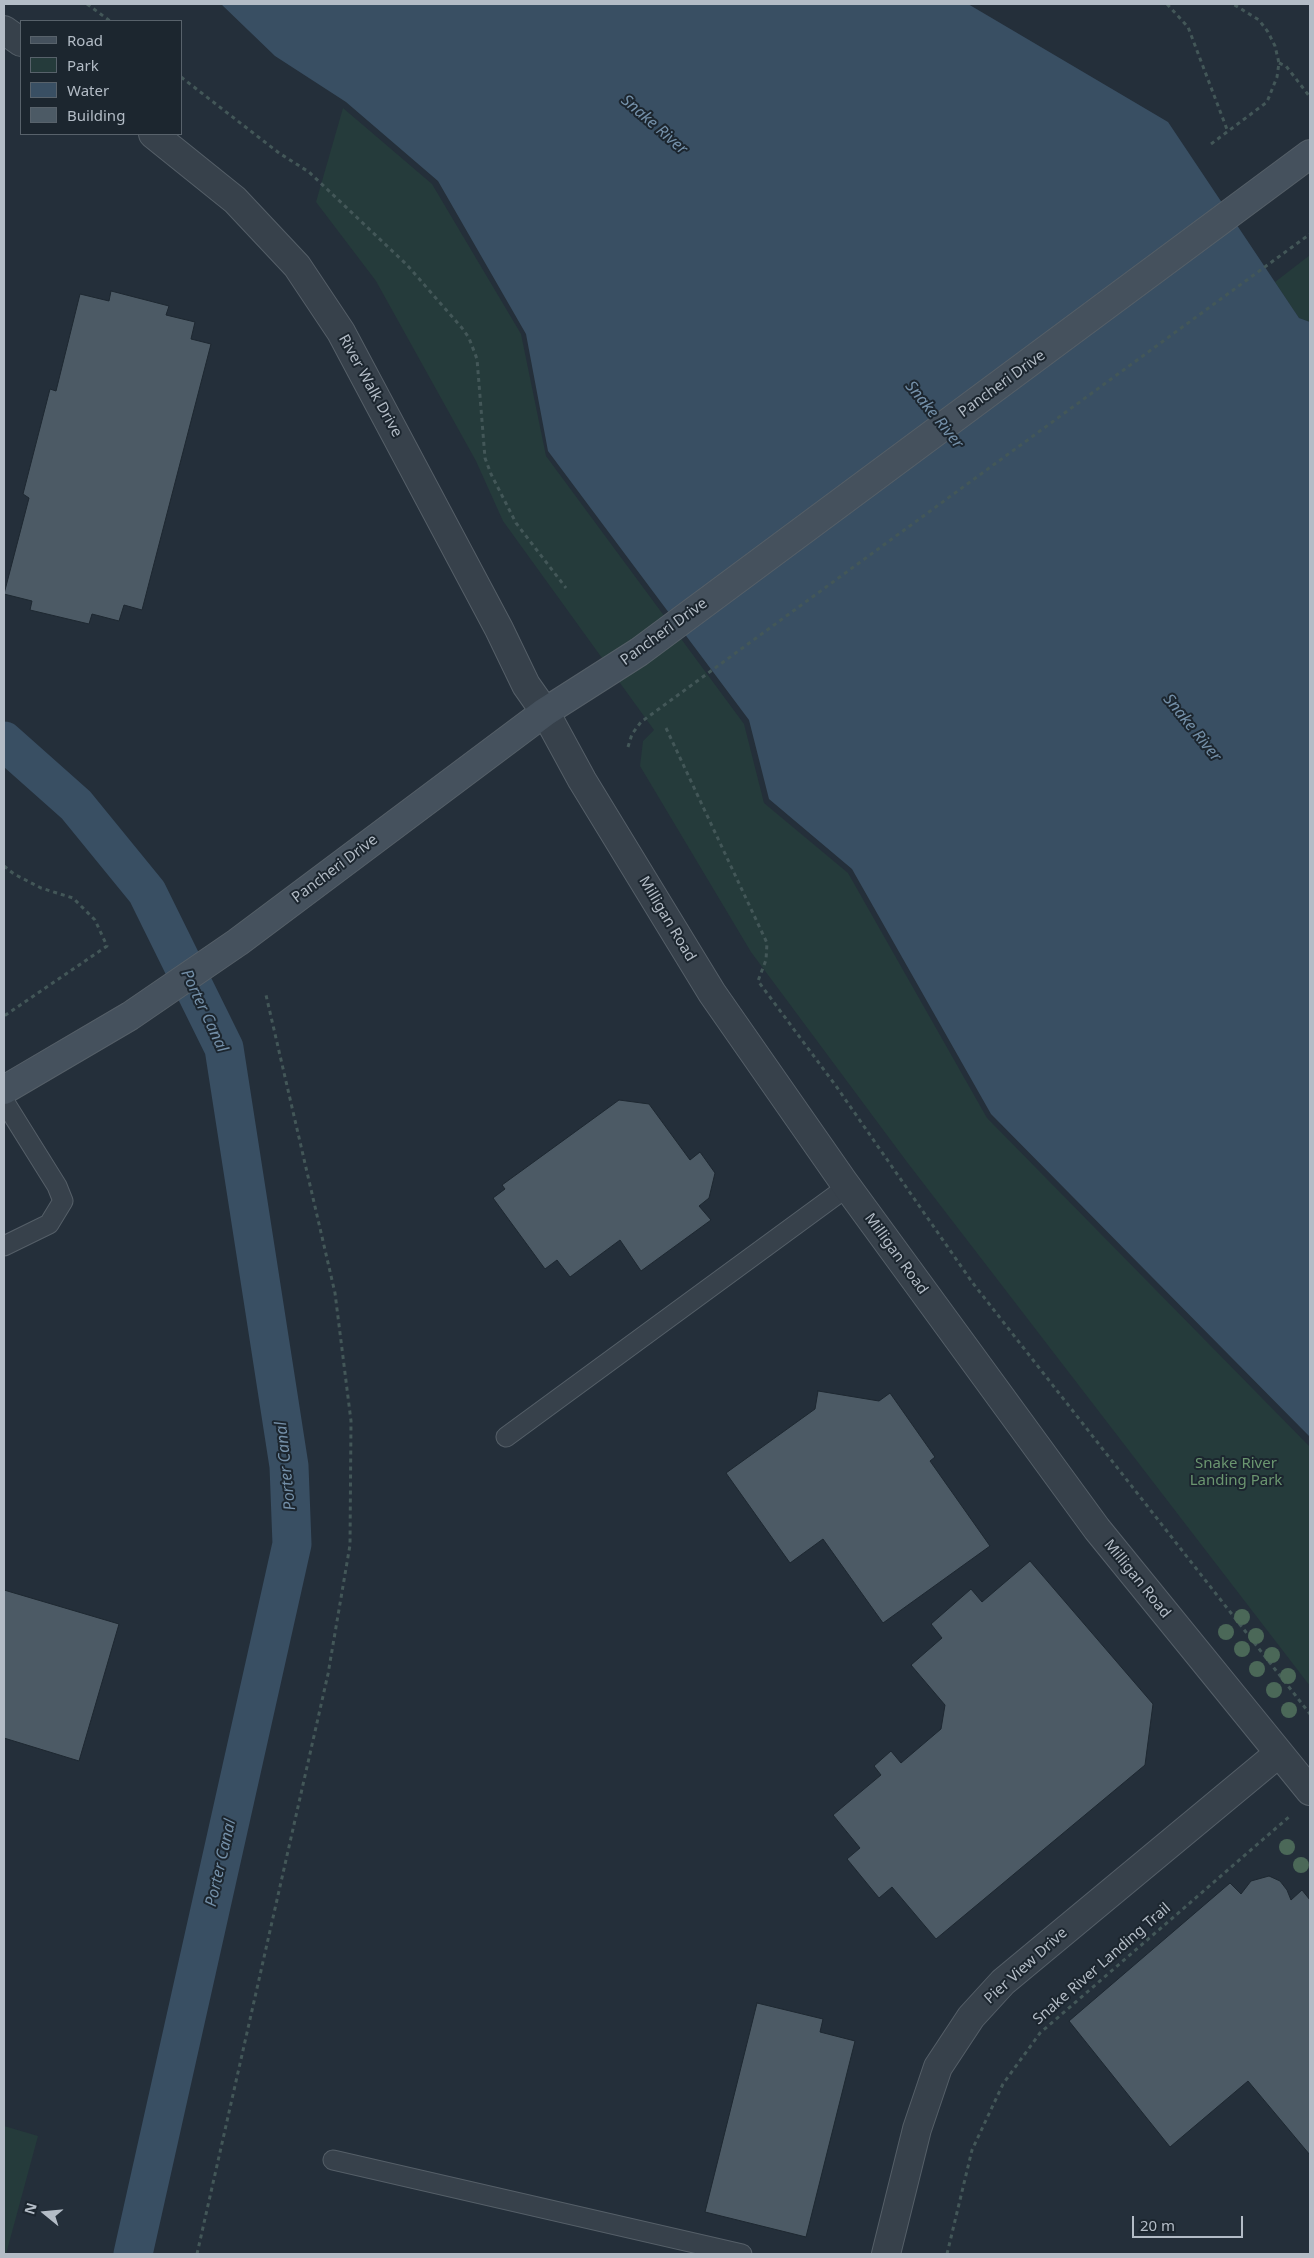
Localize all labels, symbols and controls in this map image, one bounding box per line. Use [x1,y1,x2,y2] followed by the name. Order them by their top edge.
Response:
[20,20,182,135] legend
[67,30,103,50] text: Road
[67,55,99,75] text: Park
[67,80,109,100] text: Water
[617,91,691,159] water label: Snake River
[67,105,125,125] text: Building
[334,332,406,440] street label: River Walk Drive
[955,347,1049,421] street label: Pancheri Drive
[901,377,967,453] water label: Snake River
[617,595,711,669] street label: Pancheri Drive
[1159,690,1225,766] water label: Snake River
[289,831,381,907] street label: Pancheri Drive
[635,873,699,965] street label: Milligan Road
[176,967,232,1055] water label: Porter Canal
[861,1210,931,1298] street label: Milligan Road
[272,1421,300,1511] water label: Porter Canal
[1190,1455,1282,1490] park label: Snake River Landing Park
[1100,1536,1174,1622] street label: Milligan Road
[202,1817,240,1909] water label: Porter Canal
[1030,1899,1174,2029] street label: Snake River Landing Trail
[981,1924,1071,2008] street label: Pier View Drive
[20,2188,70,2238] north arrow
[19,2200,41,2217] text: N
[1134,2206,1245,2238] scale bar
[1140,2215,1175,2235] text: 20 m

